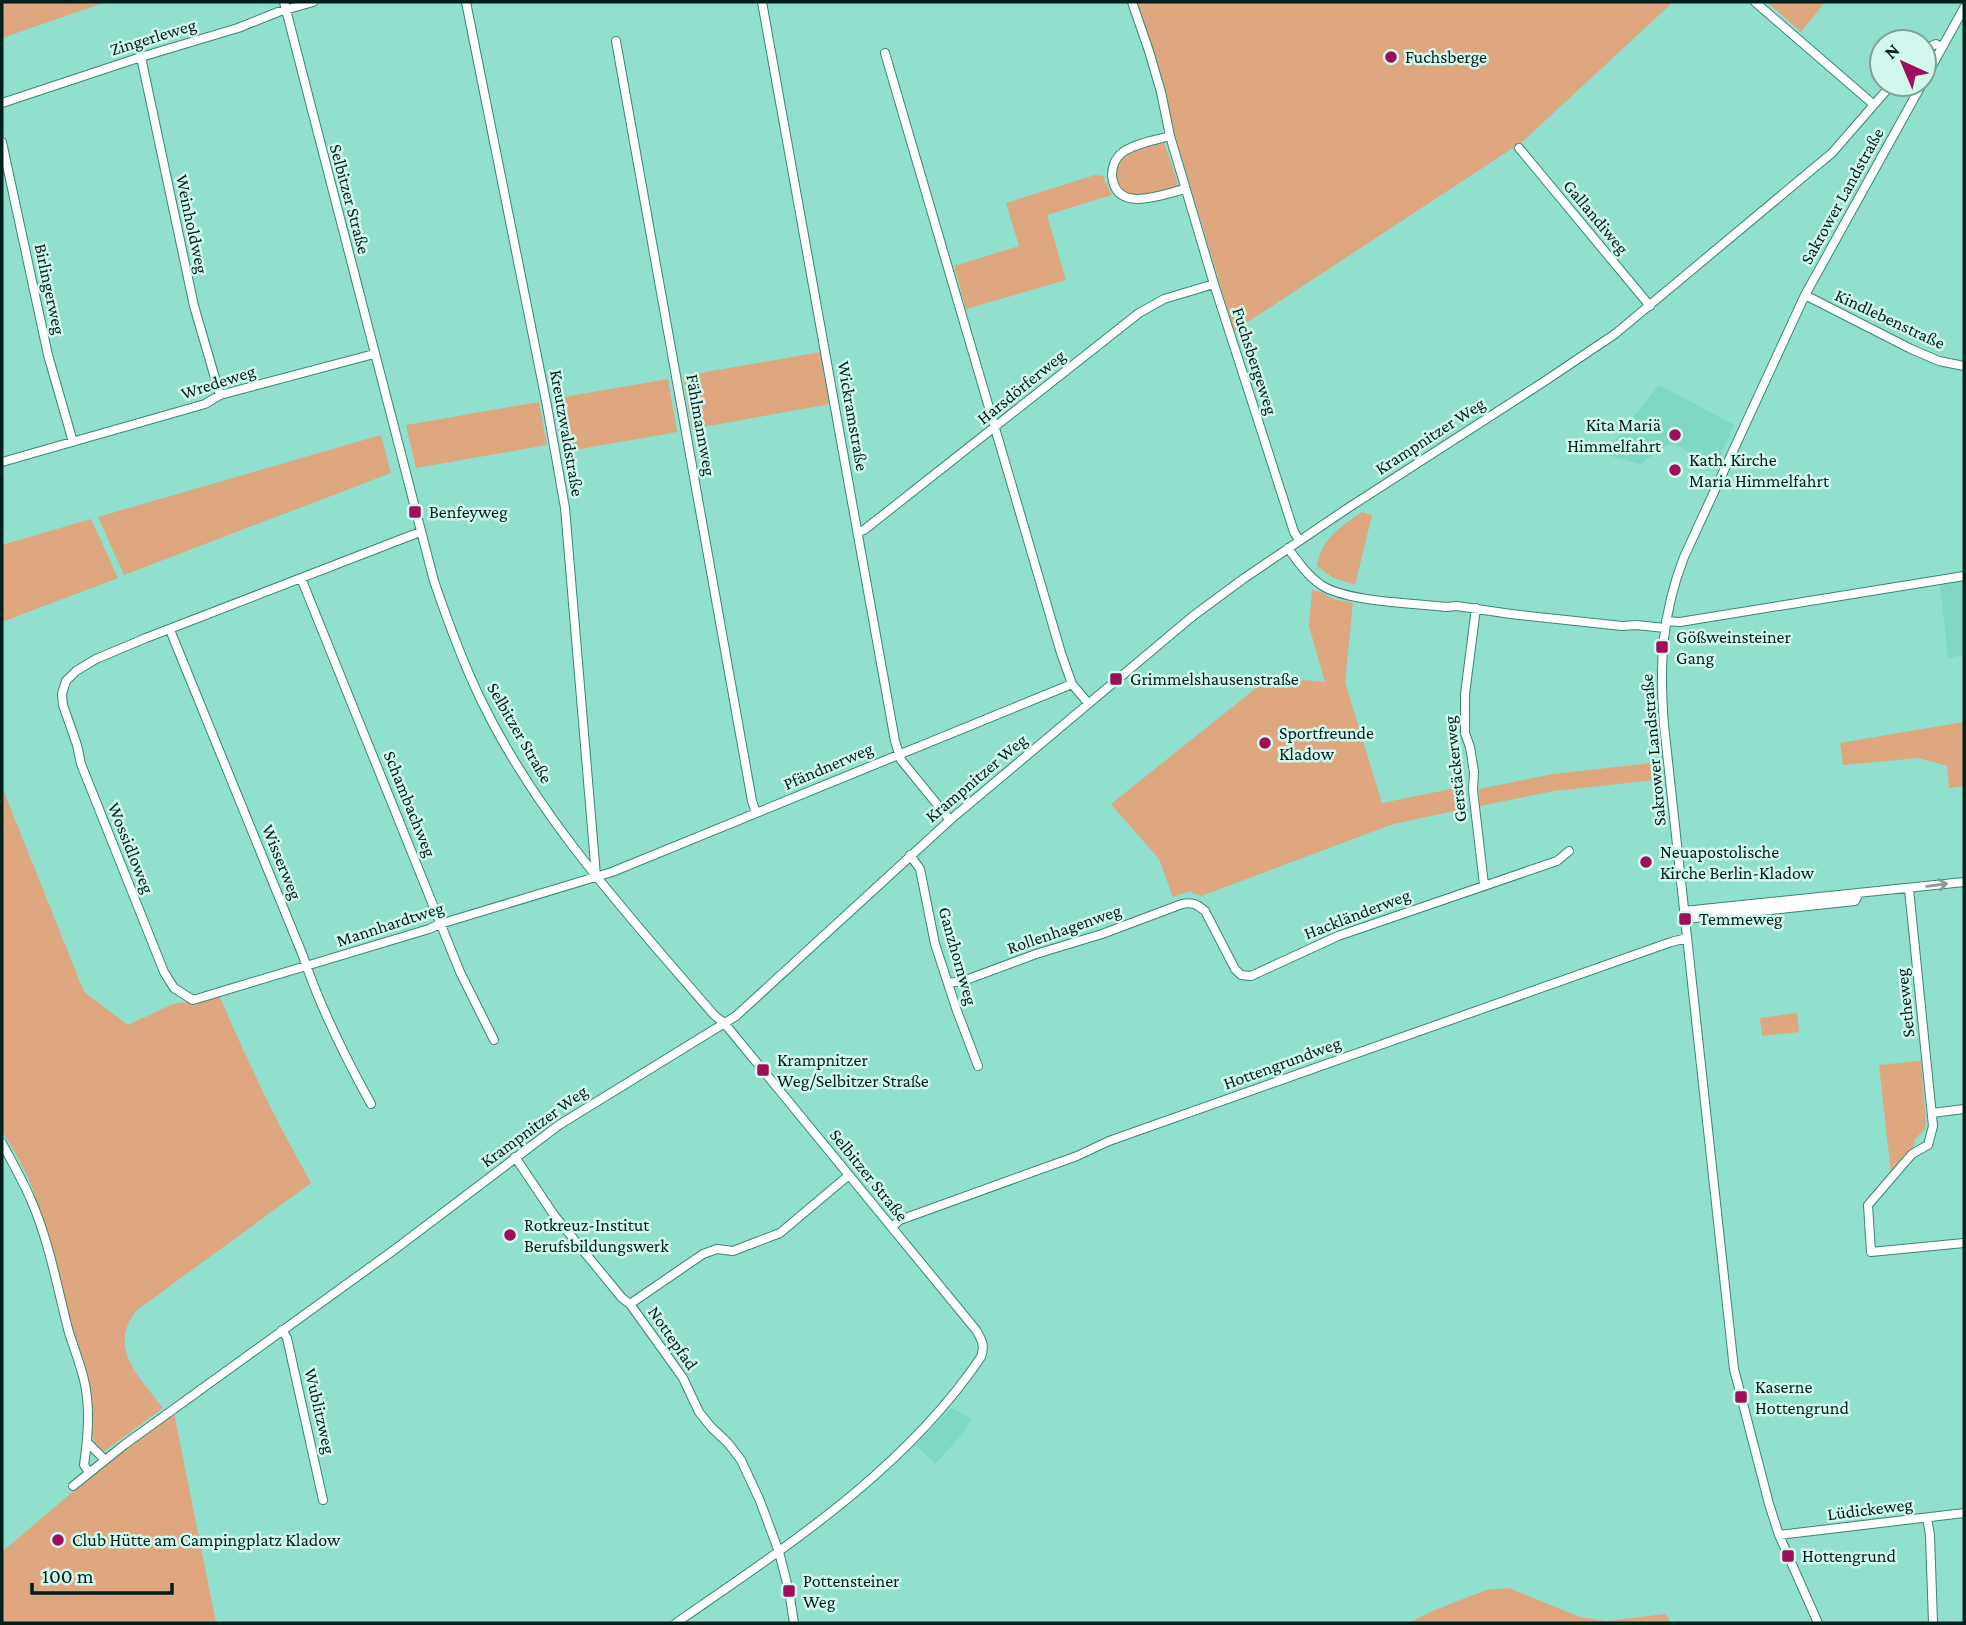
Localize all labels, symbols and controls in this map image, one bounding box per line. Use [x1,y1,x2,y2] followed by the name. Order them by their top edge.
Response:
[108,14,199,60] street label: Zingerleweg
[1868,28,1938,98] north arrow
[1880,39,1904,63] text: N
[1405,47,1487,67] place label: Fuchsberge
[1383,49,1399,65] marker: Fuchsberge
[1796,124,1888,268] street label: Sakrower Landstraße
[326,142,374,256] street label: Selbitzer Straße
[172,173,212,276] street label: Weinholdweg
[1559,176,1633,259] street label: Gallandiweg
[31,242,69,337] street label: Birlingerweg
[1832,285,1948,353] street label: Kindlebenstraße
[1228,305,1282,417] street label: Fuchsbergeweg
[973,345,1069,429] street label: Harsdörferweg
[178,360,258,403] street label: Wredeweg
[834,360,873,473] street label: Wickramstraße
[546,368,588,498] street label: Kreutzwaldstraße
[682,373,720,478] street label: Fählmannweg
[1371,393,1489,479] street label: Krampnitzer Weg
[1567,415,1662,456] place label: Kita Mariä Himmelfahrt
[1667,427,1683,443] marker: Kita Mariä Himmelfahrt
[1689,450,1830,491] place label: Kath. Kirche Maria Himmelfahrt
[1667,462,1683,478] marker: Kath. Kirche Maria Himmelfahrt
[429,502,508,522] place label: Benfeyweg
[407,504,423,520] marker: Benfeyweg
[1676,627,1792,668] place label: Gößweinsteiner Gang
[1654,639,1670,655] marker: Gößweinsteiner Gang
[1130,669,1299,689] place label: Grimmelshausenstraße
[1108,671,1124,687] marker: Grimmelshausenstraße
[1636,673,1670,827] street label: Sakrower Landstraße
[483,679,557,787] street label: Selbitzer Straße
[1439,715,1471,823] street label: Gerstäckerweg
[1279,723,1374,764] place label: Sportfreunde Kladow
[921,729,1031,826] street label: Krampnitzer Weg
[1257,735,1273,751] marker: Sportfreunde Kladow
[780,738,876,794] street label: Pfändnerweg
[380,748,440,860] street label: Schambachweg
[104,800,158,897] street label: Wossidloweg
[258,822,306,903] street label: Wisserweg
[1660,842,1815,883] place label: Neuapostolische Kirche Berlin-Kladow
[1638,854,1654,870] marker: Neuapostolische Kirche Berlin-Kladow
[1925,879,1948,892] one-way arrow
[1301,884,1413,943] street label: Hackländerweg
[334,897,446,951] street label: Mannhardtweg
[1004,900,1124,958] street label: Rollenhagenweg
[934,905,982,1008] street label: Ganzhornweg
[1699,909,1783,929] place label: Temmeweg
[1677,911,1693,927] marker: Temmeweg
[1891,967,1919,1039] street label: Setheweg
[1221,1032,1344,1094] street label: Hottengrundweg
[777,1050,929,1091] place label: Krampnitzer Weg/Selbitzer Straße
[755,1062,771,1078] marker: Krampnitzer Weg/Selbitzer Straße
[477,1081,591,1171] street label: Krampnitzer Weg
[826,1125,912,1225] street label: Selbitzer Straße
[524,1215,669,1256] place label: Rotkreuz-Institut Berufsbildungswerk
[502,1227,518,1243] marker: Rotkreuz-Institut Berufsbildungswerk
[644,1302,702,1374] street label: Nottepfad
[300,1366,340,1456] street label: Wublitzweg
[1755,1377,1849,1418] place label: Kaserne Hottengrund
[1733,1389,1749,1405] marker: Kaserne Hottengrund
[1826,1494,1914,1524] street label: Lüdickeweg
[72,1530,341,1550] place label: Club Hütte am Campingplatz Kladow
[50,1532,66,1548] marker: Club Hütte am Campingplatz Kladow
[1802,1546,1896,1566] place label: Hottengrund
[1780,1548,1796,1564] marker: Hottengrund
[32,1552,172,1596] scale bar
[42,1564,94,1588] text: 100 m
[803,1571,900,1612] place label: Pottensteiner Weg
[781,1583,797,1599] marker: Pottensteiner Weg

